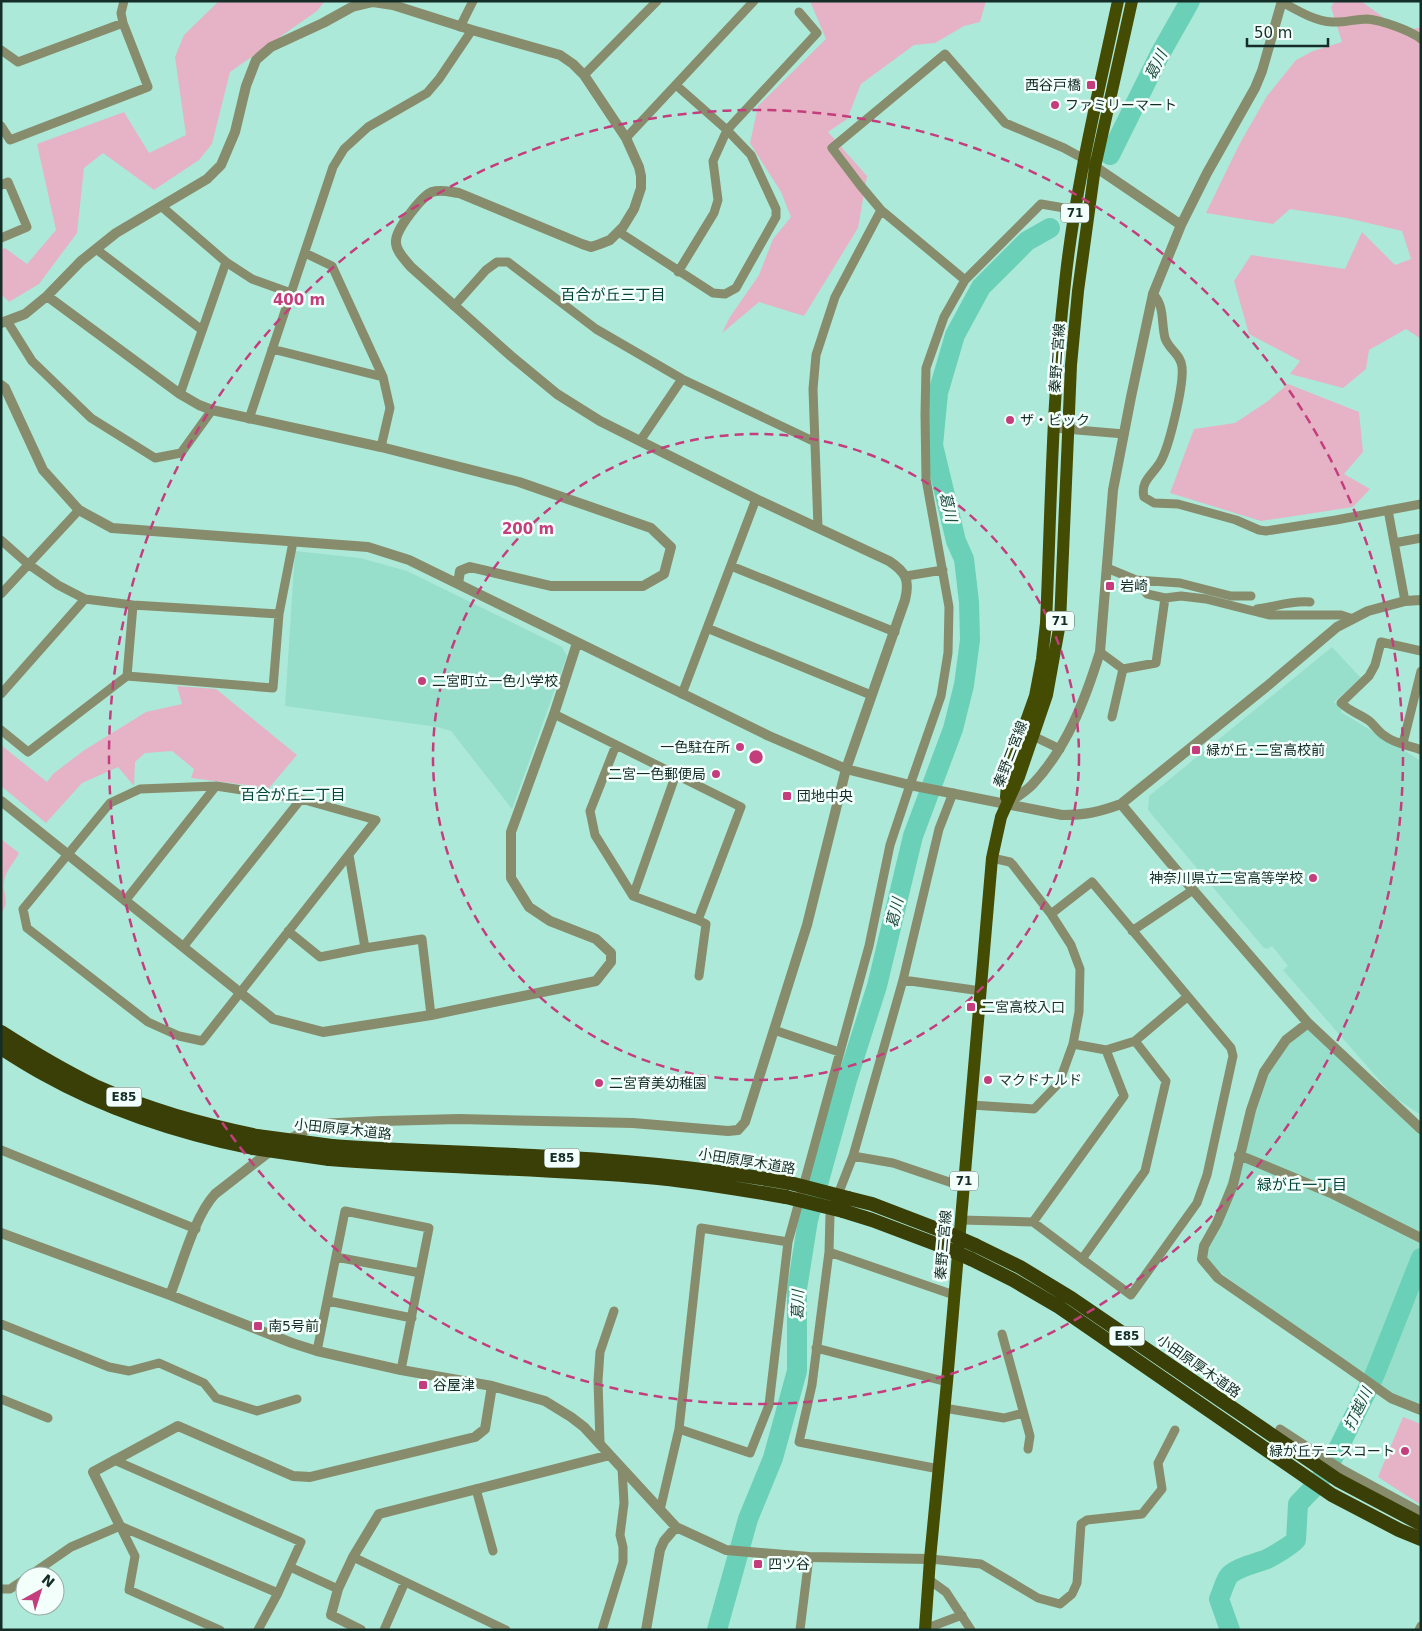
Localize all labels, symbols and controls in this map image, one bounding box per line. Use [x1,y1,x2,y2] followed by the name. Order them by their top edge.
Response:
[1247,15,1328,47] scale bar
[1254,24,1292,42] text: 50 m
[1141,46,1172,82] water label: 葛川
[1025,77,1081,93] place label: 西谷戸橋
[1085,79,1097,91] marker: 西谷戸橋
[1065,97,1177,113] place label: ファミリーマート
[1049,99,1061,111] marker: ファミリーマート
[1061,204,1089,222] road number: 71
[560,286,666,304] district label: 百合が丘三丁目
[273,291,325,309] text: 400 m
[1047,323,1067,393] street label: 秦野二宮線
[1020,412,1090,428] place label: ザ・ビック
[1004,414,1016,426] marker: ザ・ビック
[936,490,961,526] water label: 葛川
[502,520,554,538] text: 200 m
[1120,578,1148,594] place label: 岩崎
[1104,580,1116,592] marker: 岩崎
[1046,612,1074,630] road number: 71
[432,673,558,689] place label: 二宮町立一色小学校
[416,675,428,687] marker: 二宮町立一色小学校
[990,718,1030,790] street label: 秦野二宮線
[660,739,730,755] place label: 一色駐在所
[734,741,746,753] marker: 一色駐在所
[1206,742,1325,758] place label: 緑が丘･二宮高校前
[1190,744,1202,756] marker: 緑が丘･二宮高校前
[747,748,765,766] centre of rings
[608,766,706,782] place label: 二宮一色郵便局
[710,768,722,780] marker: 二宮一色郵便局
[240,786,346,804] district label: 百合が丘二丁目
[797,788,853,804] place label: 団地中央
[781,790,793,802] marker: 団地中央
[1149,870,1303,886] place label: 神奈川県立二宮高等学校
[1307,872,1319,884] marker: 神奈川県立二宮高等学校
[883,894,908,930] water label: 葛川
[981,999,1065,1015] place label: 二宮高校入口
[965,1001,977,1013] marker: 二宮高校入口
[998,1072,1082,1088] place label: マクドナルド
[982,1074,994,1086] marker: マクドナルド
[609,1075,707,1091] place label: 二宮育美幼稚園
[593,1077,605,1089] marker: 二宮育美幼稚園
[106,1088,142,1106] road number: E85
[293,1116,393,1142] street label: 小田原厚木道路
[697,1145,797,1177] street label: 小田原厚木道路
[544,1148,580,1168] road number: E85
[950,1172,978,1190] road number: 71
[1257,1176,1347,1194] district label: 緑が丘一丁目
[932,1209,954,1281] street label: 秦野二宮線
[789,1288,807,1320] water label: 葛川
[268,1318,319,1334] place label: 南5号前
[252,1320,264,1332] marker: 南5号前
[1110,1326,1144,1345] road number: E85
[1154,1331,1244,1401] street label: 小田原厚木道路
[433,1377,475,1393] place label: 谷屋津
[417,1379,429,1391] marker: 谷屋津
[1340,1383,1377,1433] water label: 打越川
[1269,1443,1395,1459] place label: 緑が丘テニスコート
[1399,1445,1411,1457] marker: 緑が丘テニスコート
[768,1556,810,1572] place label: 四ツ谷
[752,1558,764,1570] marker: 四ツ谷
[15,1566,65,1616] north arrow
[39,1571,58,1591] text: N

